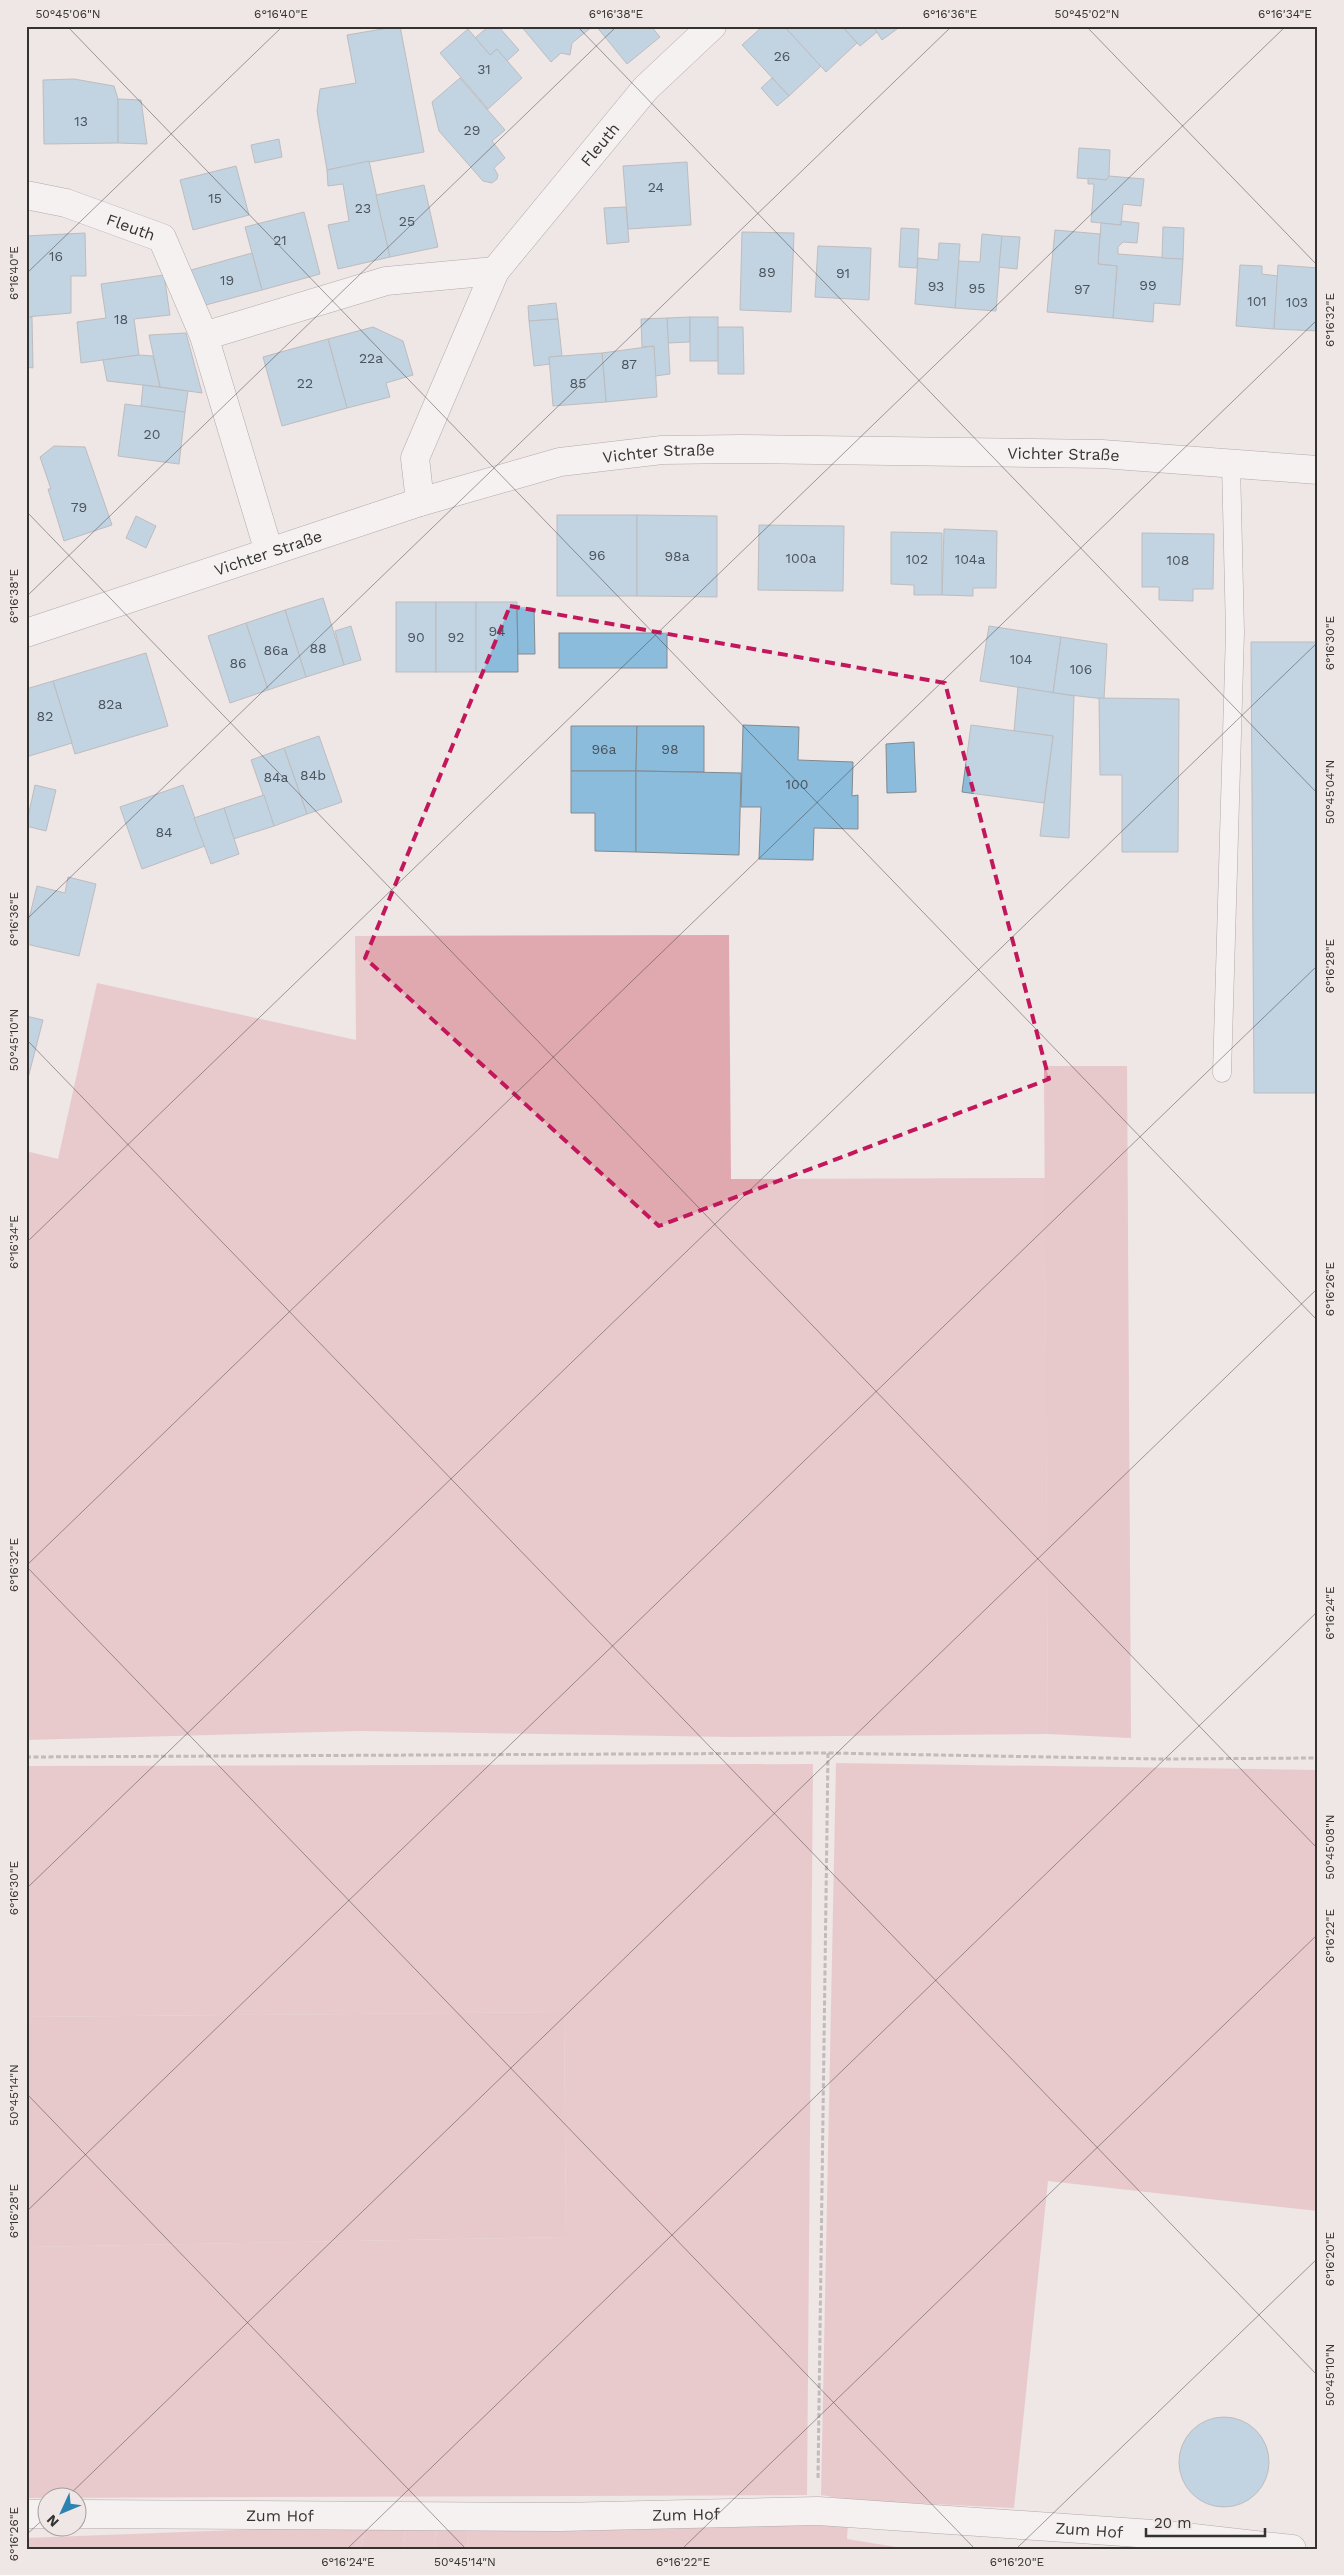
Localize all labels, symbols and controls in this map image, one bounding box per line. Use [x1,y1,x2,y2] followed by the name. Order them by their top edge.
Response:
[35,7,101,21] text: 50°45'06"N
[254,7,308,21] text: 6°16'40"E
[589,7,644,21] text: 6°16'38"E
[923,7,978,21] text: 6°16'36"E
[1055,7,1119,21] text: 50°45'02"N
[1258,7,1312,21] text: 6°16'34"E
[774,48,790,64] house number: 26
[477,61,491,77] house number: 31
[74,113,88,129] house number: 13
[576,119,623,170] street label: Fleuth
[464,122,480,138] house number: 29
[648,179,664,195] house number: 24
[208,190,222,206] house number: 15
[355,200,371,216] house number: 23
[104,209,158,244] street label: Fleuth
[399,213,415,229] house number: 25
[273,232,287,248] house number: 21
[7,246,21,300] text: 6°16'40"E
[49,248,63,264] house number: 16
[758,264,776,280] house number: 89
[836,265,850,281] house number: 91
[220,272,234,288] house number: 19
[1139,277,1157,293] house number: 99
[928,278,944,294] house number: 93
[969,280,985,296] house number: 95
[1074,281,1090,297] house number: 97
[1247,293,1267,309] house number: 101
[1323,293,1337,347] text: 6°16'32"E
[1286,294,1308,310] house number: 103
[114,311,128,327] house number: 18
[359,350,383,366] house number: 22a
[621,356,637,372] house number: 87
[297,375,313,391] house number: 22
[570,375,586,391] house number: 85
[144,426,160,442] house number: 20
[602,440,715,466] street label: Vichter Straße
[1007,443,1120,465] street label: Vichter Straße
[71,499,87,515] house number: 79
[212,526,324,579] street label: Vichter Straße
[588,547,606,563] house number: 96
[664,548,690,564] house number: 98a
[786,550,816,566] house number: 100a
[906,551,928,567] house number: 102
[955,551,985,567] house number: 104a
[1167,552,1189,568] house number: 108
[7,568,21,623] text: 6°16'38"E
[1323,615,1337,670] text: 6°16'30"E
[488,623,506,639] house number: 94
[407,629,425,645] house number: 90
[448,629,464,645] house number: 92
[309,640,327,656] house number: 88
[263,642,289,658] house number: 86a
[1010,651,1032,667] house number: 104
[229,655,247,671] house number: 86
[1070,661,1092,677] house number: 106
[98,696,122,712] house number: 82a
[37,708,53,724] house number: 82
[591,741,617,757] house number: 96a
[661,741,679,757] house number: 98
[1323,760,1337,824] text: 50°45'04"N
[300,767,326,783] house number: 84b
[263,769,289,785] house number: 84a
[786,776,808,792] house number: 100
[155,824,173,840] house number: 84
[7,891,21,946] text: 6°16'36"E
[1323,938,1337,993] text: 6°16'28"E
[7,1009,21,1071] text: 50°45'10"N
[7,1215,21,1269] text: 6°16'34"E
[1323,1261,1337,1316] text: 6°16'26"E
[7,1538,21,1592] text: 6°16'32"E
[1323,1586,1337,1640] text: 6°16'24"E
[1323,1814,1337,1880] text: 50°45'08"N
[7,1860,21,1915] text: 6°16'30"E
[1323,1909,1337,1963] text: 6°16'22"E
[7,2064,21,2126] text: 50°45'14"N
[7,2183,21,2238] text: 6°16'28"E
[1323,2231,1337,2286] text: 6°16'20"E
[1323,2344,1337,2406] text: 50°45'10"N
[38,2488,88,2538] north arrow
[652,2504,721,2524] street label: Zum Hof
[1146,2505,1265,2537] scale bar
[7,2506,21,2561] text: 6°16'26"E
[246,2506,315,2525] street label: Zum Hof
[43,2512,62,2530] text: N
[1154,2514,1192,2532] text: 20 m
[1055,2518,1124,2542] street label: Zum Hof
[321,2555,375,2569] text: 6°16'24"E
[434,2555,496,2569] text: 50°45'14"N
[656,2555,710,2569] text: 6°16'22"E
[990,2555,1045,2569] text: 6°16'20"E

